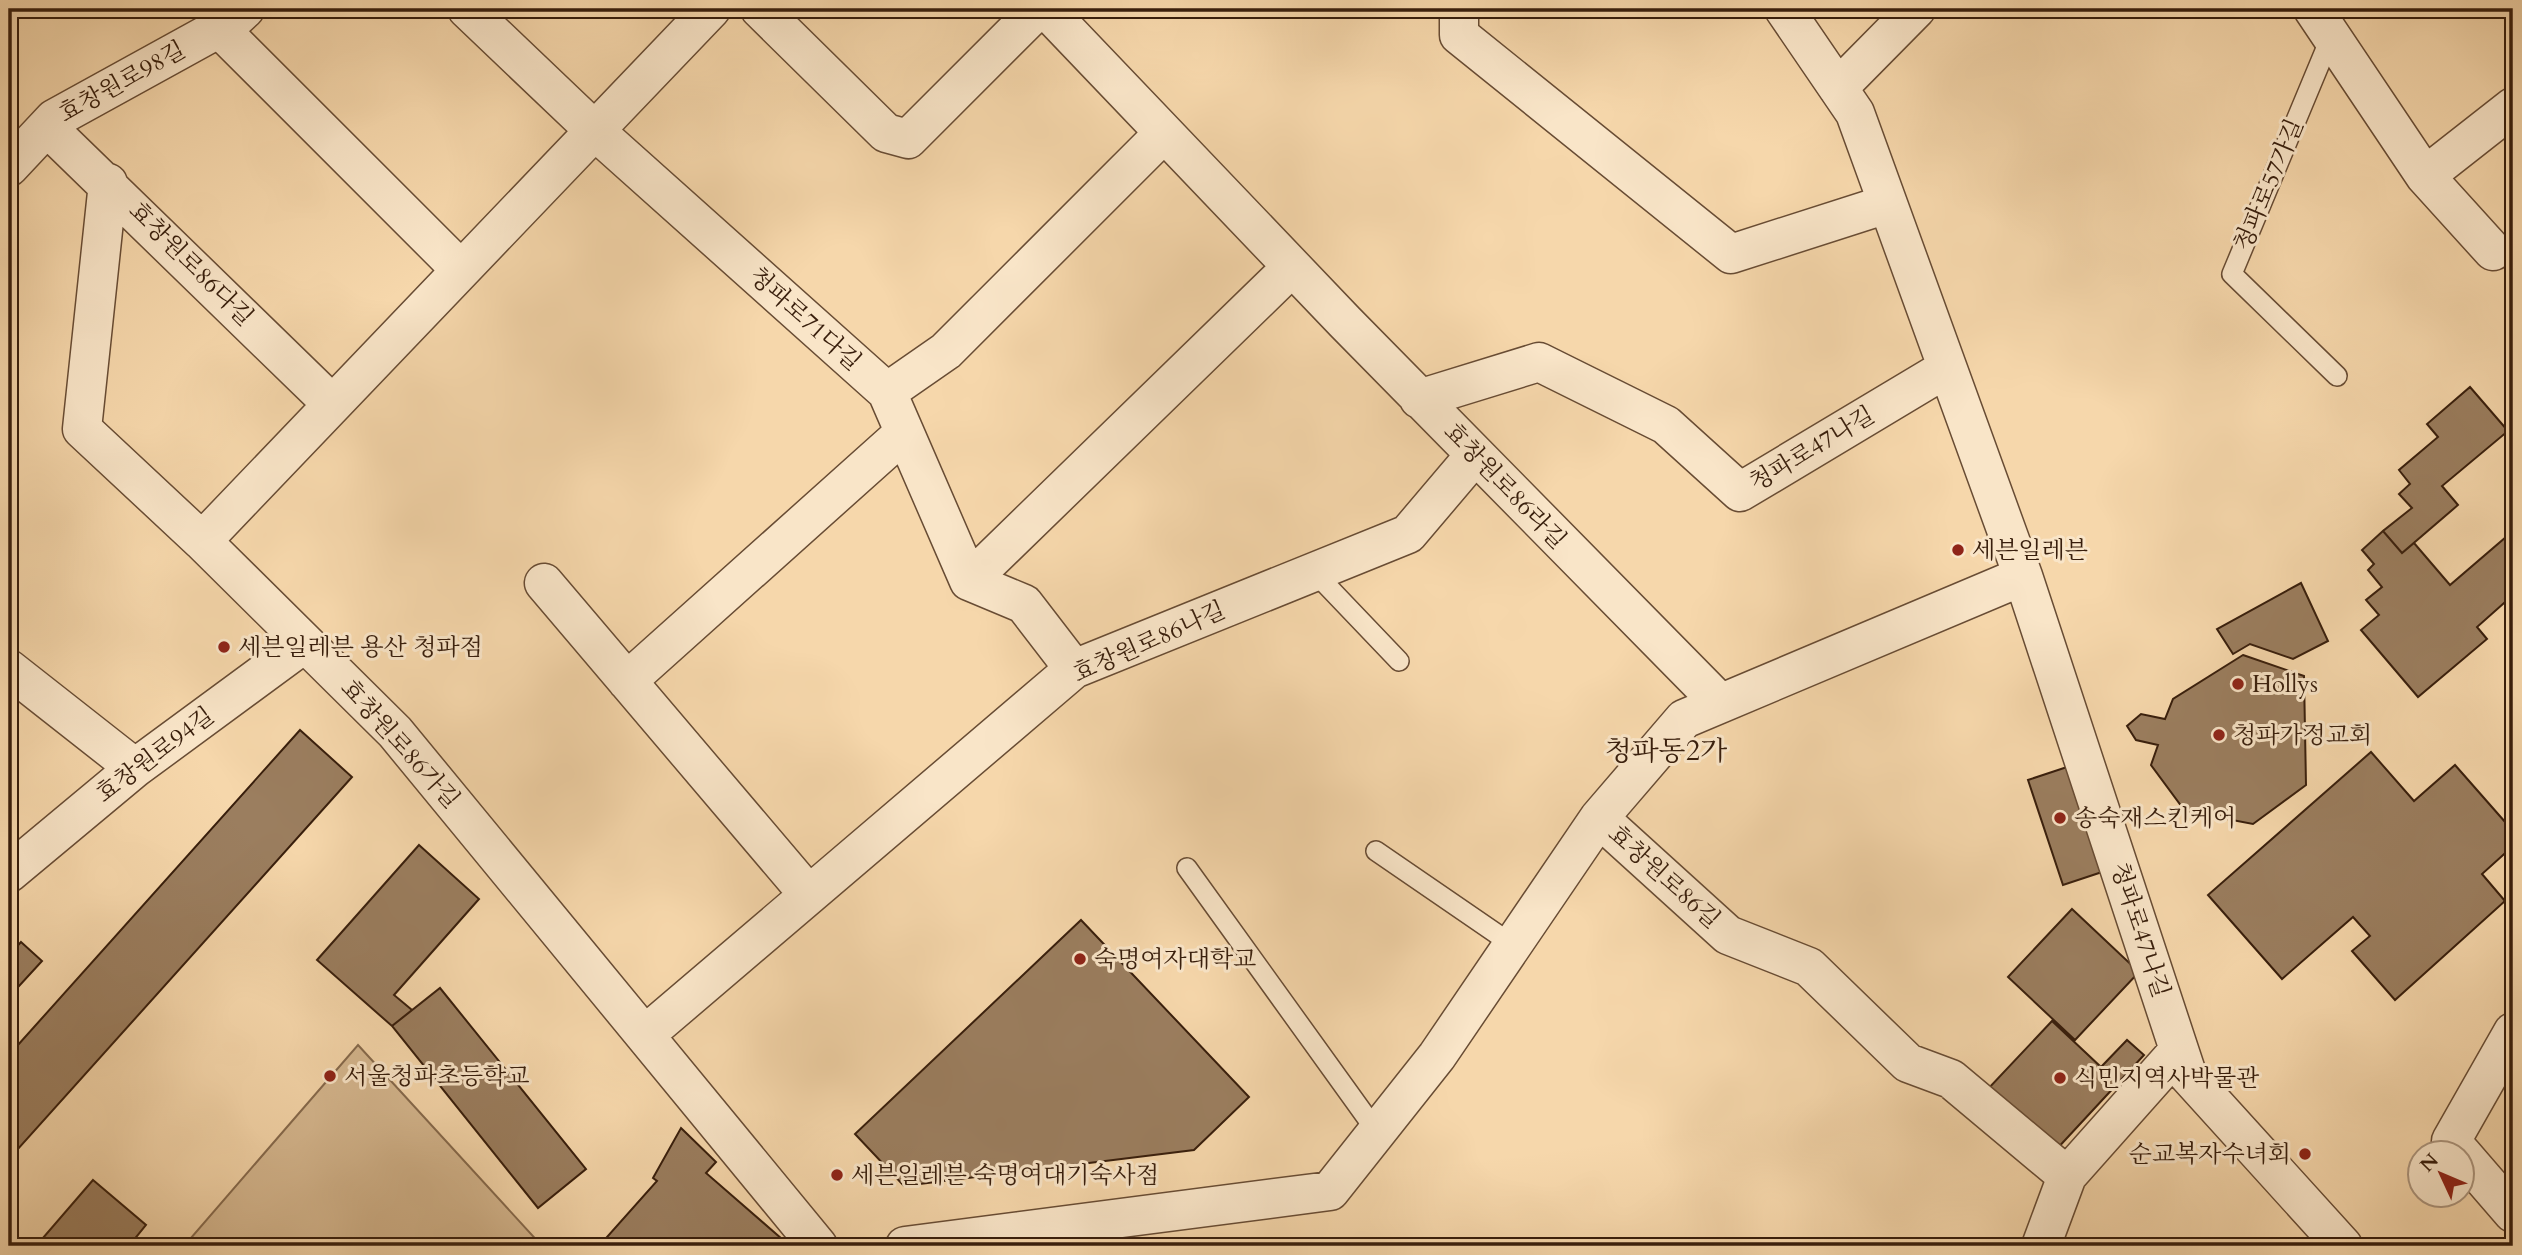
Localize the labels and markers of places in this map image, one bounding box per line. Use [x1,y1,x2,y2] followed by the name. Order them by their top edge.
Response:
[1972,534,2088,567] place label: 세븐일레븐
[1950,542,1966,558] marker: 세븐일레븐
[238,631,483,664] place label: 세븐일레븐 용산 청파점
[216,639,232,655] marker: 세븐일레븐 용산 청파점
[2252,668,2318,701] place label: Hollys
[2230,676,2246,692] marker: Hollys
[2233,719,2372,752] place label: 청파가정교회
[2211,727,2227,743] marker: 청파가정교회
[2074,802,2236,835] place label: 송숙재스킨케어
[2052,810,2068,826] marker: 송숙재스킨케어
[1094,943,1256,976] place label: 숙명여자대학교
[1072,951,1088,967] marker: 숙명여자대학교
[344,1060,529,1093] place label: 서울청파초등학교
[2074,1062,2259,1095] place label: 식민지역사박물관
[322,1068,338,1084] marker: 서울청파초등학교
[2052,1070,2068,1086] marker: 식민지역사박물관
[2129,1138,2291,1171] place label: 순교복자수녀회
[2297,1146,2313,1162] marker: 순교복자수녀회
[851,1159,1159,1192] place label: 세븐일레븐 숙명여대기숙사점
[829,1167,845,1183] marker: 세븐일레븐 숙명여대기숙사점

